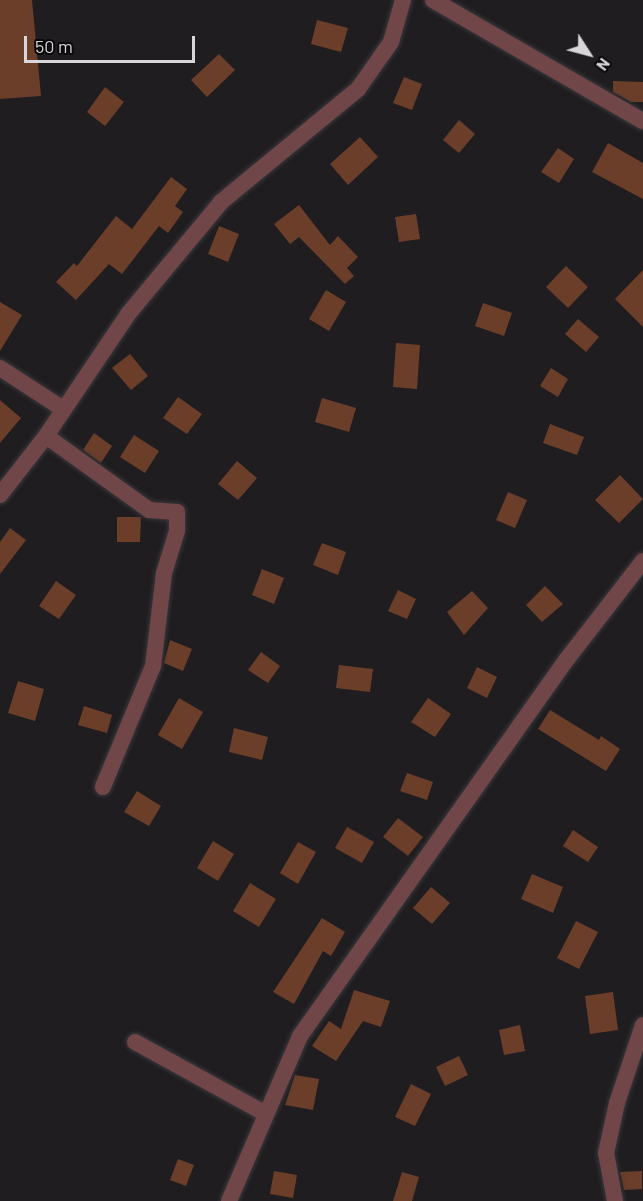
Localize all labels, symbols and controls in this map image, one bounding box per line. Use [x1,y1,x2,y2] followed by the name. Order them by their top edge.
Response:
[27,24,198,62] scale bar
[559,24,619,84] north arrow
[35,35,73,57] text: 50 m
[593,55,615,75] text: N

